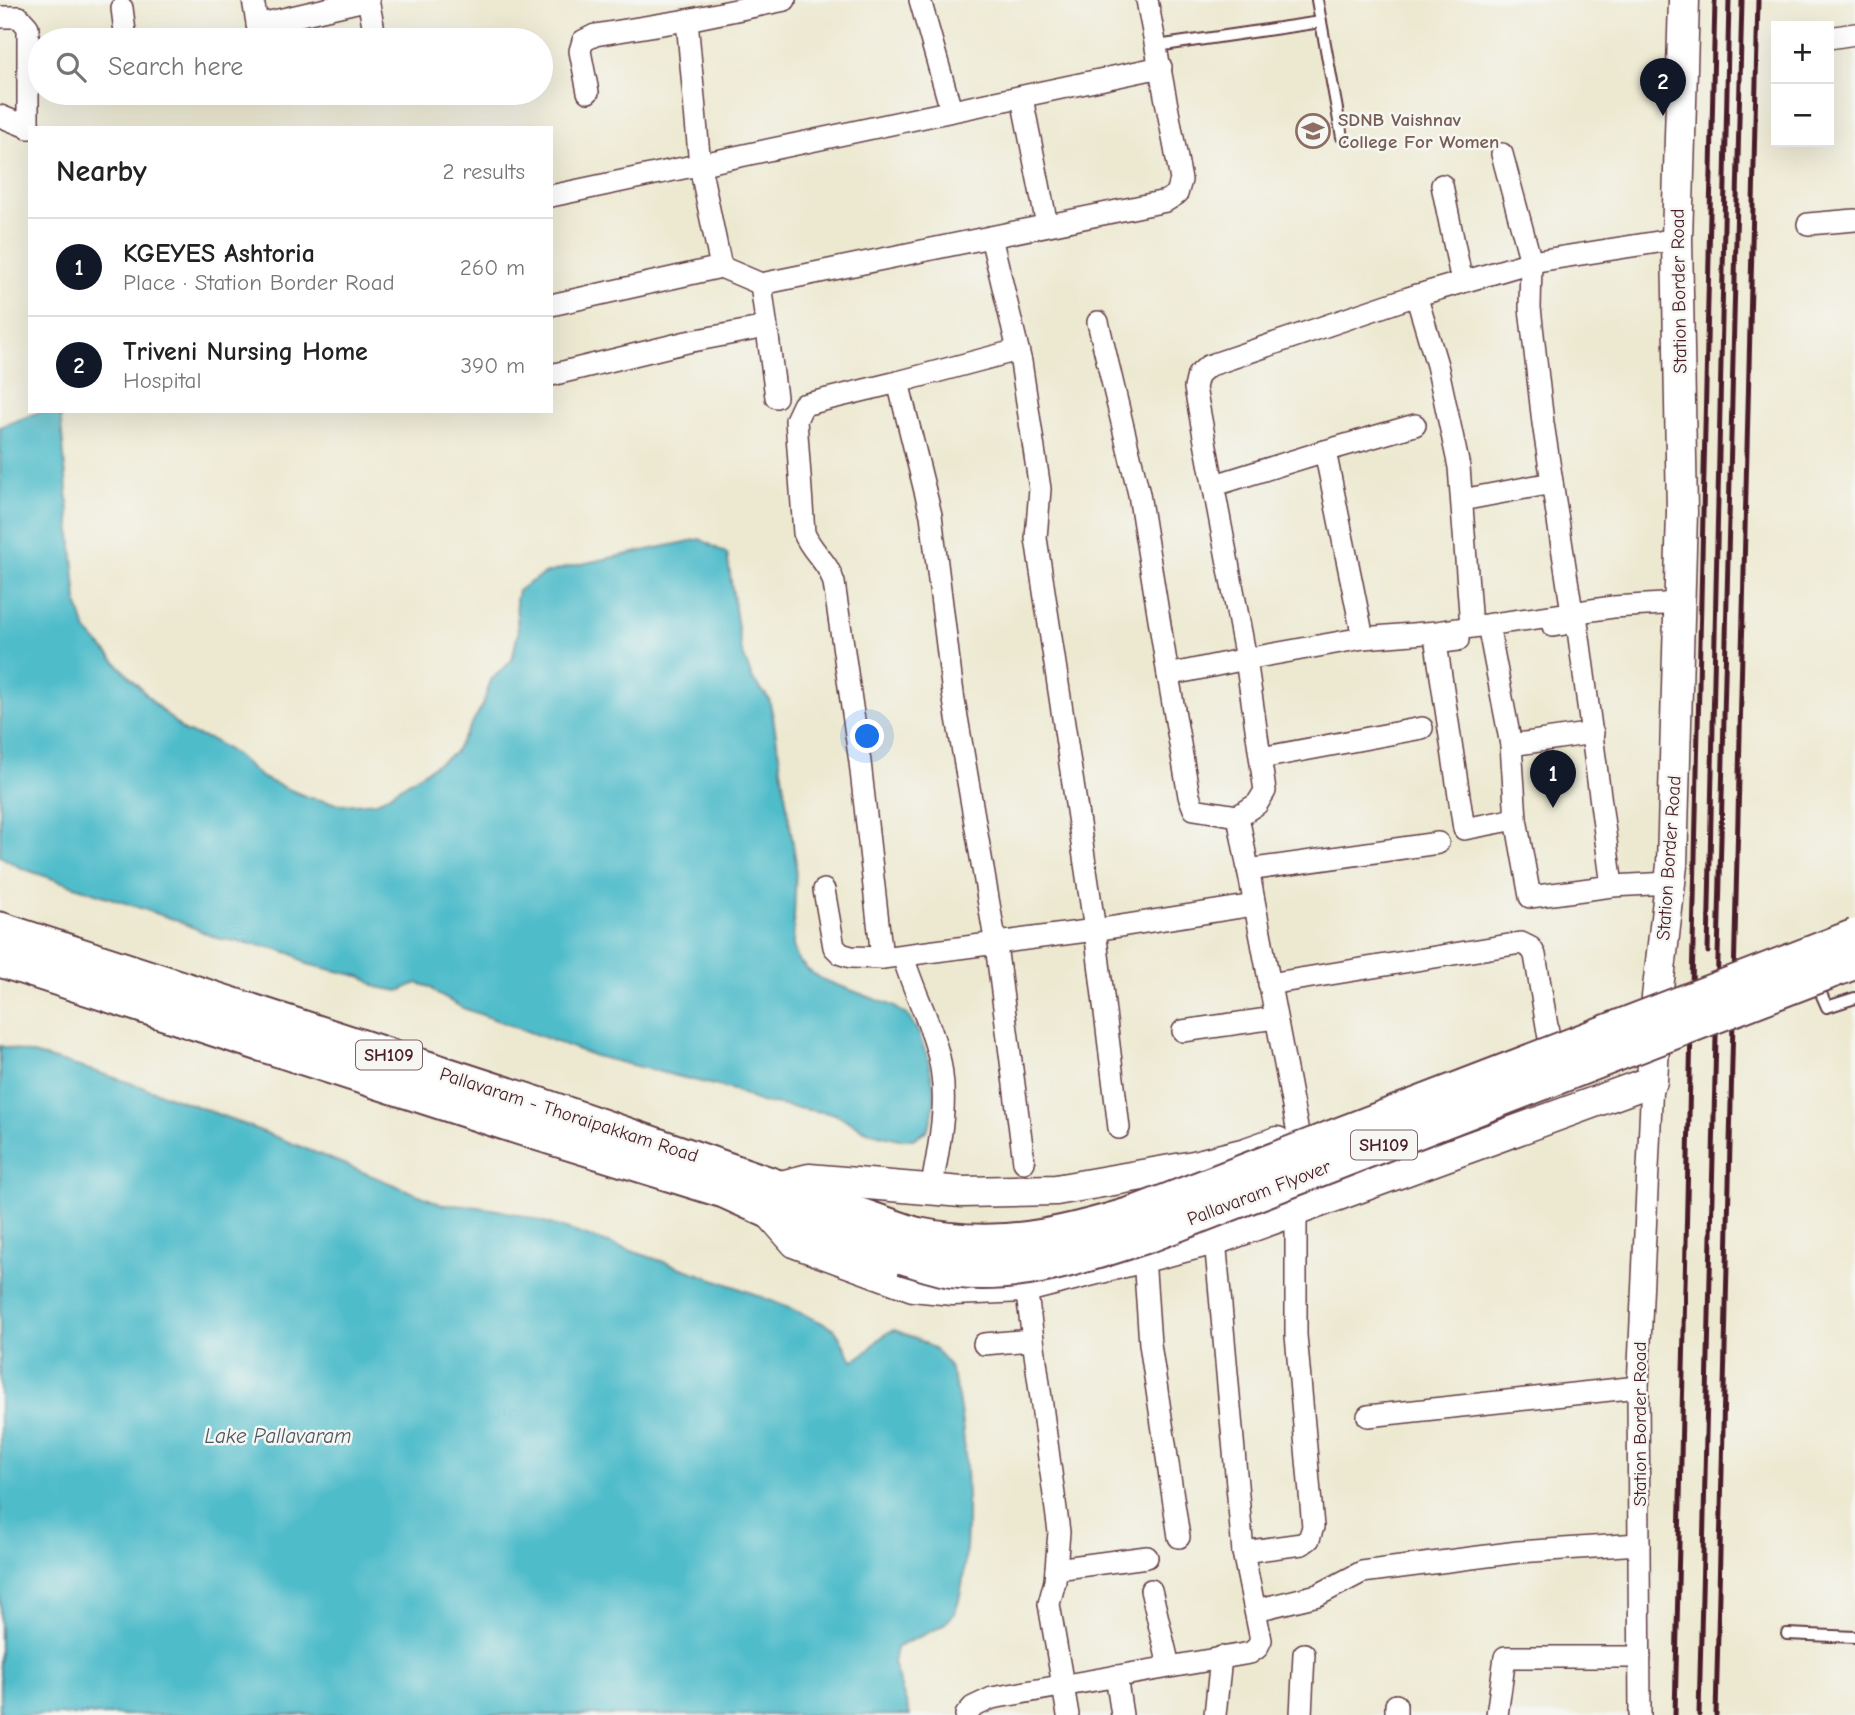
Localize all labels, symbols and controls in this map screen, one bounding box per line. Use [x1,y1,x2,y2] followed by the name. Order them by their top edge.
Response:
[1771,21,1834,147] map controls
[1771,21,1834,84] button: +
[28,28,553,105] search box
[52,48,90,86] icon: search
[108,52,243,82] text: Search here
[1640,58,1686,116] pin: 2
[1771,84,1834,147] button: −
[1338,109,1499,153] place label: SDNB Vaishnav College For Women
[1294,112,1332,150] school or university icon: SDNB Vaishnav College For Women
[56,154,147,189] text: Nearby
[443,158,525,185] text: 2 results
[1667,208,1691,374] street label: Station Border Road
[123,239,315,269] text: KGEYES Ashtoria
[74,254,84,281] text: 1
[460,254,525,281] text: 260 m
[123,269,395,296] text: Place · Station Border Road
[123,337,368,367] text: Triveni Nursing Home
[73,352,85,379] text: 2
[460,352,525,379] text: 390 m
[123,367,201,394] text: Hospital
[850,719,884,753] your location
[1530,750,1576,808] pin: 1
[1652,775,1686,941] street label: Station Border Road
[356,1040,422,1070] road number: SH109
[437,1063,701,1167] street label: Pallavaram - Thoraipakkam Road
[1351,1130,1417,1160] road number: SH109
[1184,1155,1334,1231] street label: Pallavaram Flyover
[1629,1341,1651,1507] street label: Station Border Road
[205,1424,351,1448] water label: Lake Pallavaram

